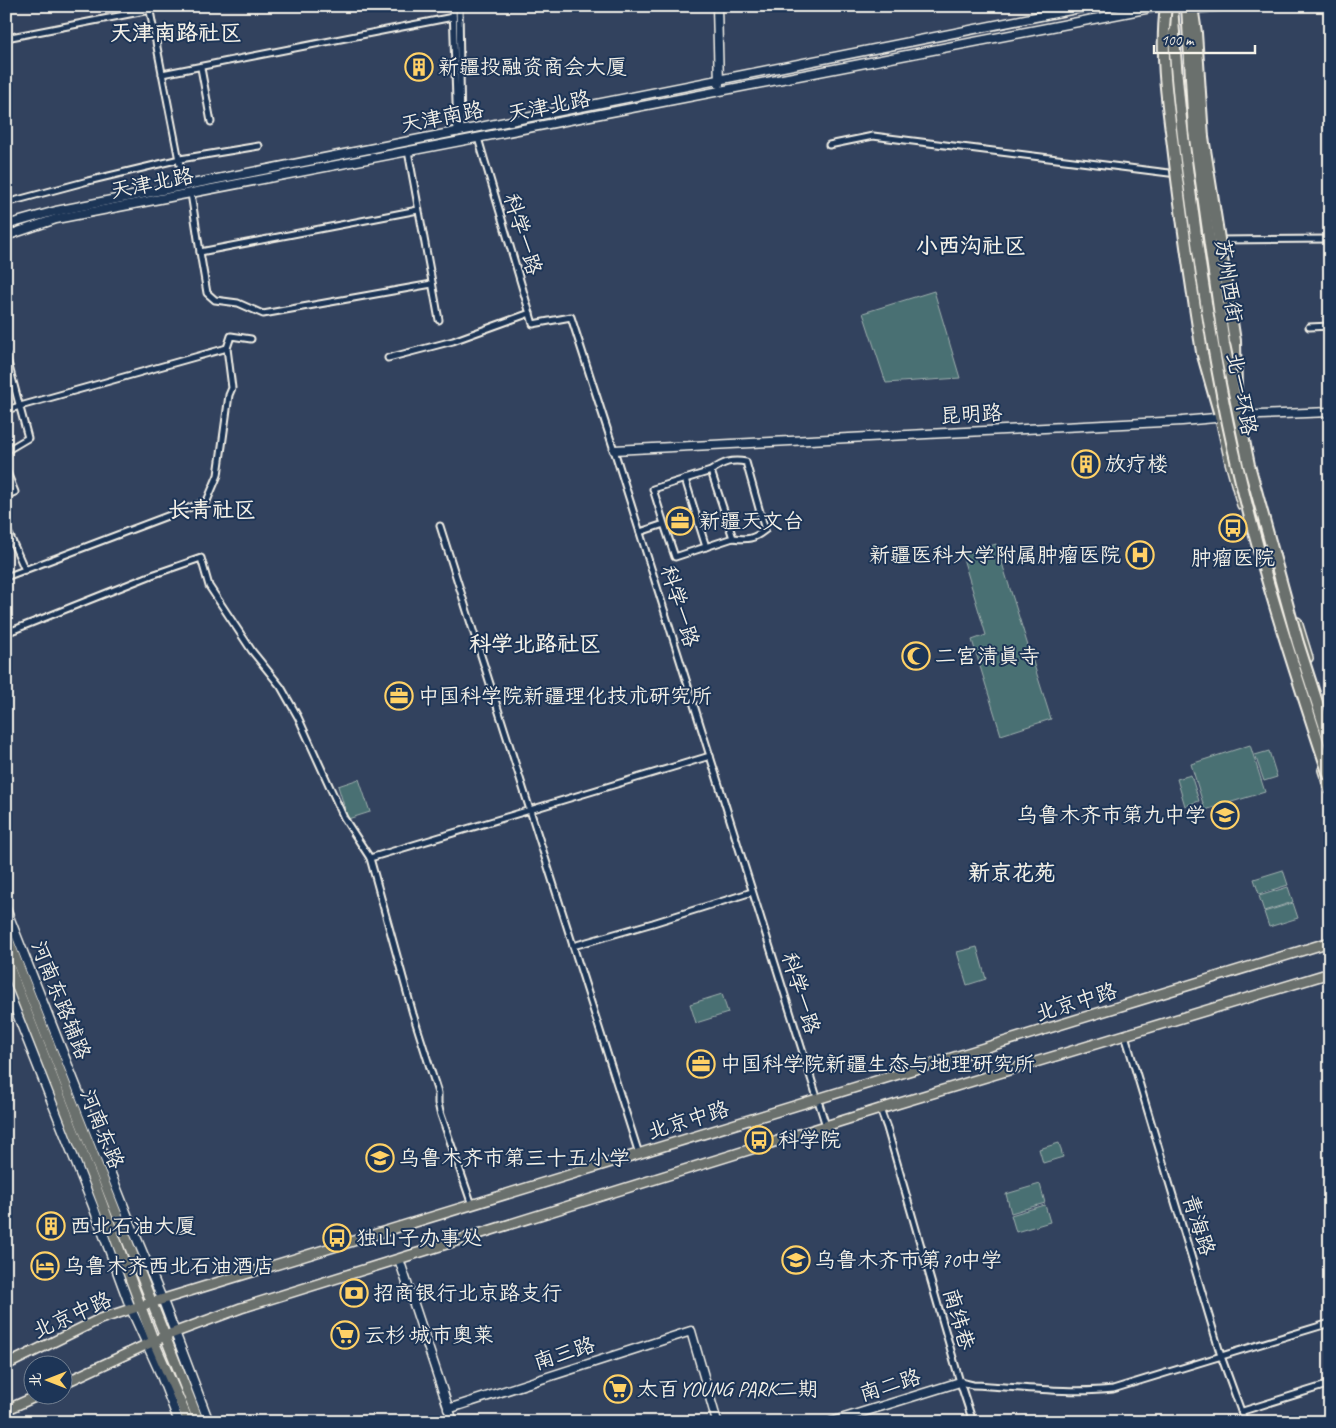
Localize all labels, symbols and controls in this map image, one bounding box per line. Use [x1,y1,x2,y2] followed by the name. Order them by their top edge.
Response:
[110,19,242,47] district label: 天津南路社区
[1154,22,1255,54] scale bar
[1161,31,1195,50] text: 100 m
[404,52,434,82] building icon: 新疆投融资商会大厦
[438,54,627,80] place label: 新疆投融资商会大厦
[505,85,593,127] street label: 天津北路
[398,96,486,138] street label: 天津南路
[108,162,196,204] street label: 天津北路
[498,190,548,278] street label: 科学一路
[916,232,1026,260] district label: 小西沟社区
[1210,237,1248,325] street label: 苏州西街
[1221,350,1263,438] street label: 北一环路
[939,399,1003,429] street label: 昆明路
[1071,449,1101,479] building icon: 放疗楼
[1105,451,1168,477] place label: 放疗楼
[168,496,256,524] district label: 长青社区
[665,506,695,536] office icon: 新疆天文台
[699,508,804,534] place label: 新疆天文台
[1218,513,1248,543] bus stop icon: 肿瘤医院
[1125,540,1155,570] hospital icon: 新疆医科大学附属肿瘤医院
[869,542,1121,568] place label: 新疆医科大学附属肿瘤医院
[1191,545,1275,571] place label: 肿瘤医院
[655,562,705,650] street label: 科学一路
[469,630,601,658] district label: 科学北路社区
[901,641,931,671] mosque icon: 二宫清真寺
[935,643,1040,669] place label: 二宫清真寺
[384,681,414,711] office icon: 中国科学院新疆理化技术研究所
[418,683,712,709] place label: 中国科学院新疆理化技术研究所
[1210,800,1240,830] school or university icon: 乌鲁木齐市第九中学
[1017,802,1206,828] place label: 乌鲁木齐市第九中学
[968,859,1056,887] district label: 新京花苑
[25,937,97,1063] street label: 河南东路辅路
[776,949,826,1037] street label: 科学一路
[1032,977,1120,1027] street label: 北京中路
[686,1049,716,1079] office icon: 中国科学院新疆生态与地理研究所
[720,1051,1035,1077] place label: 中国科学院新疆生态与地理研究所
[74,1085,130,1173] street label: 河南东路
[644,1095,732,1145] street label: 北京中路
[744,1125,774,1155] bus stop icon: 科学院
[778,1127,841,1153] place label: 科学院
[365,1143,395,1173] school or university icon: 乌鲁木齐市第三十五小学
[399,1145,630,1171] place label: 乌鲁木齐市第三十五小学
[1177,1191,1221,1259] street label: 青海路
[36,1211,66,1241] building icon: 西北石油大厦
[70,1213,196,1239] place label: 西北石油大厦
[322,1223,352,1253] bus stop icon: 独山子办事处
[356,1225,482,1251] place label: 独山子办事处
[781,1245,811,1275] school or university icon: 乌鲁木齐市第70中学
[815,1247,1002,1273] place label: 乌鲁木齐市第70中学
[30,1251,60,1281] hotel icon: 乌鲁木齐西北石油酒店
[64,1253,274,1279] place label: 乌鲁木齐西北石油酒店
[339,1278,369,1308] bank icon: 招商银行北京路支行
[373,1280,562,1306] place label: 招商银行北京路支行
[938,1285,980,1353] street label: 南纬巷
[28,1286,116,1344] street label: 北京中路
[330,1320,360,1350] supermarket icon: 云杉·城市奥莱
[364,1322,494,1348] place label: 云杉·城市奥莱
[530,1331,598,1375] street label: 南三路
[22,1356,72,1406] north arrow
[856,1363,924,1407] street label: 南二路
[27,1373,44,1387] text: 北
[603,1374,633,1404] supermarket icon: 太百YOUNG PARK二期
[637,1376,819,1402] place label: 太百YOUNG PARK二期

